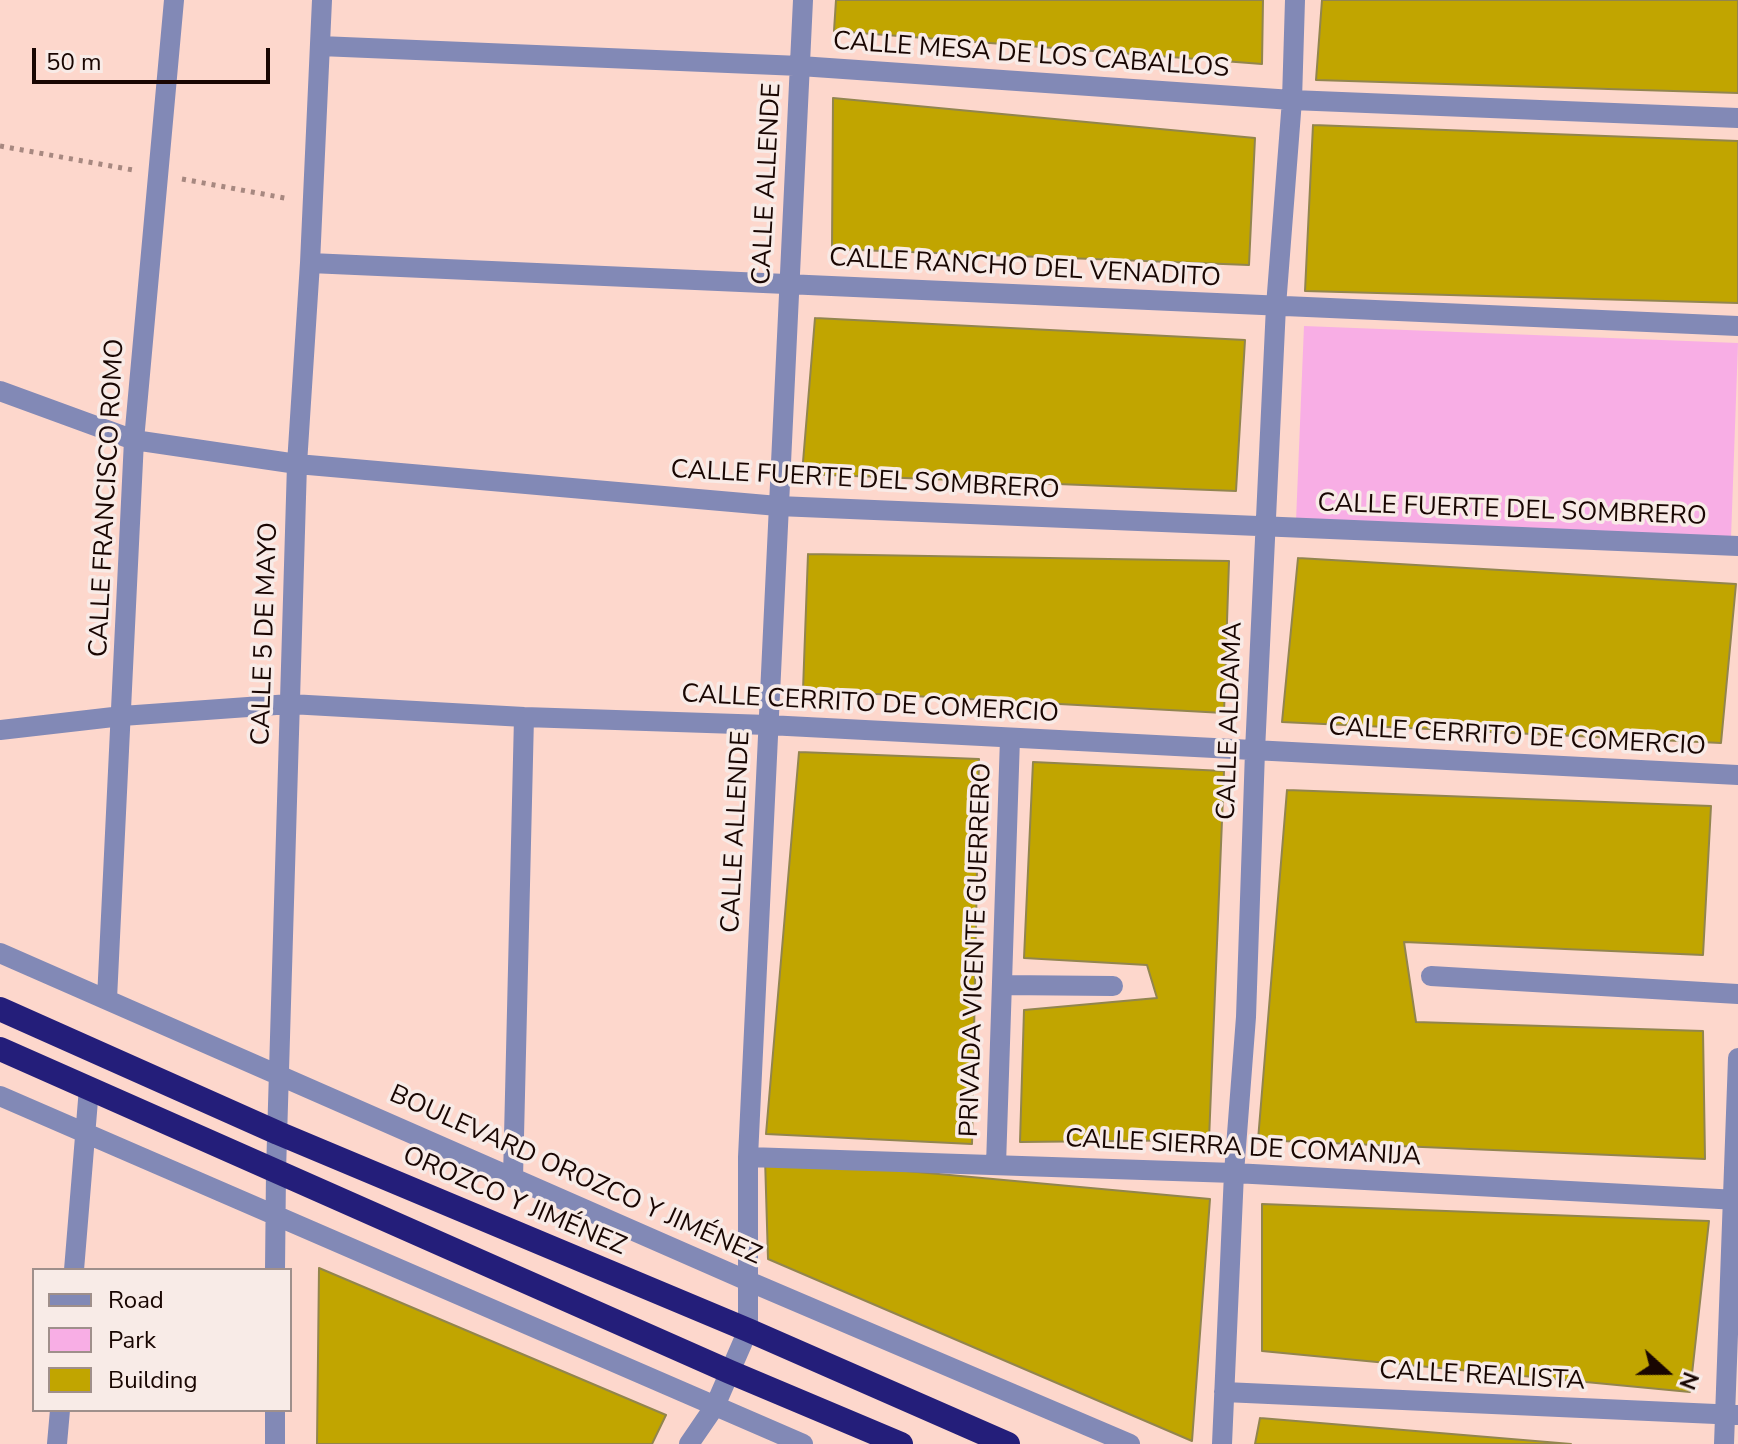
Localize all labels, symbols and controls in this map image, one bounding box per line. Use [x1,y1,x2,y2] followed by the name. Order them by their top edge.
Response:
[832,27,1230,85] street label: CALLE MESA DE LOS CABALLOS
[36,32,274,82] scale bar
[46,46,102,78] text: 50 m
[747,82,789,286] street label: CALLE ALLENDE
[828,243,1222,295] street label: CALLE RANCHO DEL VENADITO
[84,338,132,658] street label: CALLE FRANCISCO ROMO
[670,455,1060,507] street label: CALLE FUERTE DEL SOMBRERO
[1317,489,1707,533] street label: CALLE FUERTE DEL SOMBRERO
[247,522,285,746] street label: CALLE 5 DE MAYO
[1212,621,1250,821] street label: CALLE ALDAMA
[680,680,1060,730] street label: CALLE CERRITO DE COMERCIO
[1327,713,1707,763] street label: CALLE CERRITO DE COMERCIO
[716,730,758,934] street label: CALLE ALLENDE
[955,762,999,1138] street label: PRIVADA VICENTE GUERRERO
[384,1080,766,1272] street label: BOULEVARD OROZCO Y JIMÉNEZ
[1064,1124,1422,1174] street label: CALLE SIERRA DE COMANIJA
[398,1141,630,1263] street label: OROZCO Y JIMÉNEZ
[32,1268,292,1412] legend
[108,1284,164,1316] text: Road
[108,1324,156,1356] text: Park
[1626,1332,1706,1412] north arrow
[1378,1356,1586,1398] street label: CALLE REALISTA
[108,1364,198,1396] text: Building
[1671,1368,1705,1394] text: N

